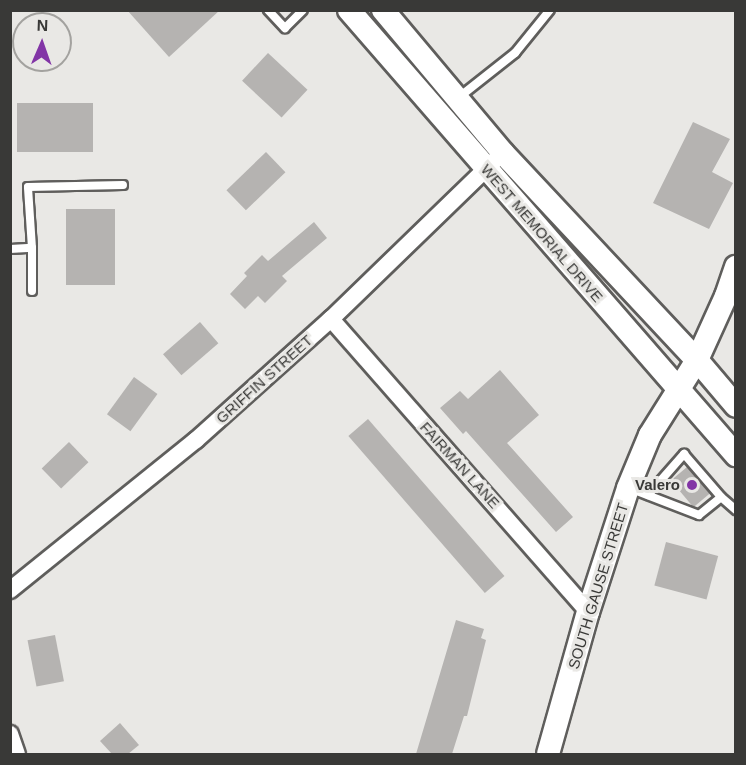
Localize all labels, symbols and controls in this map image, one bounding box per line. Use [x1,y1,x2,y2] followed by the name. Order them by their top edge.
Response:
[12,12,72,72] north arrow
[37,17,49,34] text: N
[477,160,607,306] street label: WEST MEMORIAL DRIVE
[212,331,316,427] street label: GRIFFIN STREET
[417,418,503,512] street label: FAIRMAN LANE
[635,476,680,494] place label: Valero
[685,478,699,492] marker: Valero
[564,501,632,671] street label: SOUTH GAUSE STREET

